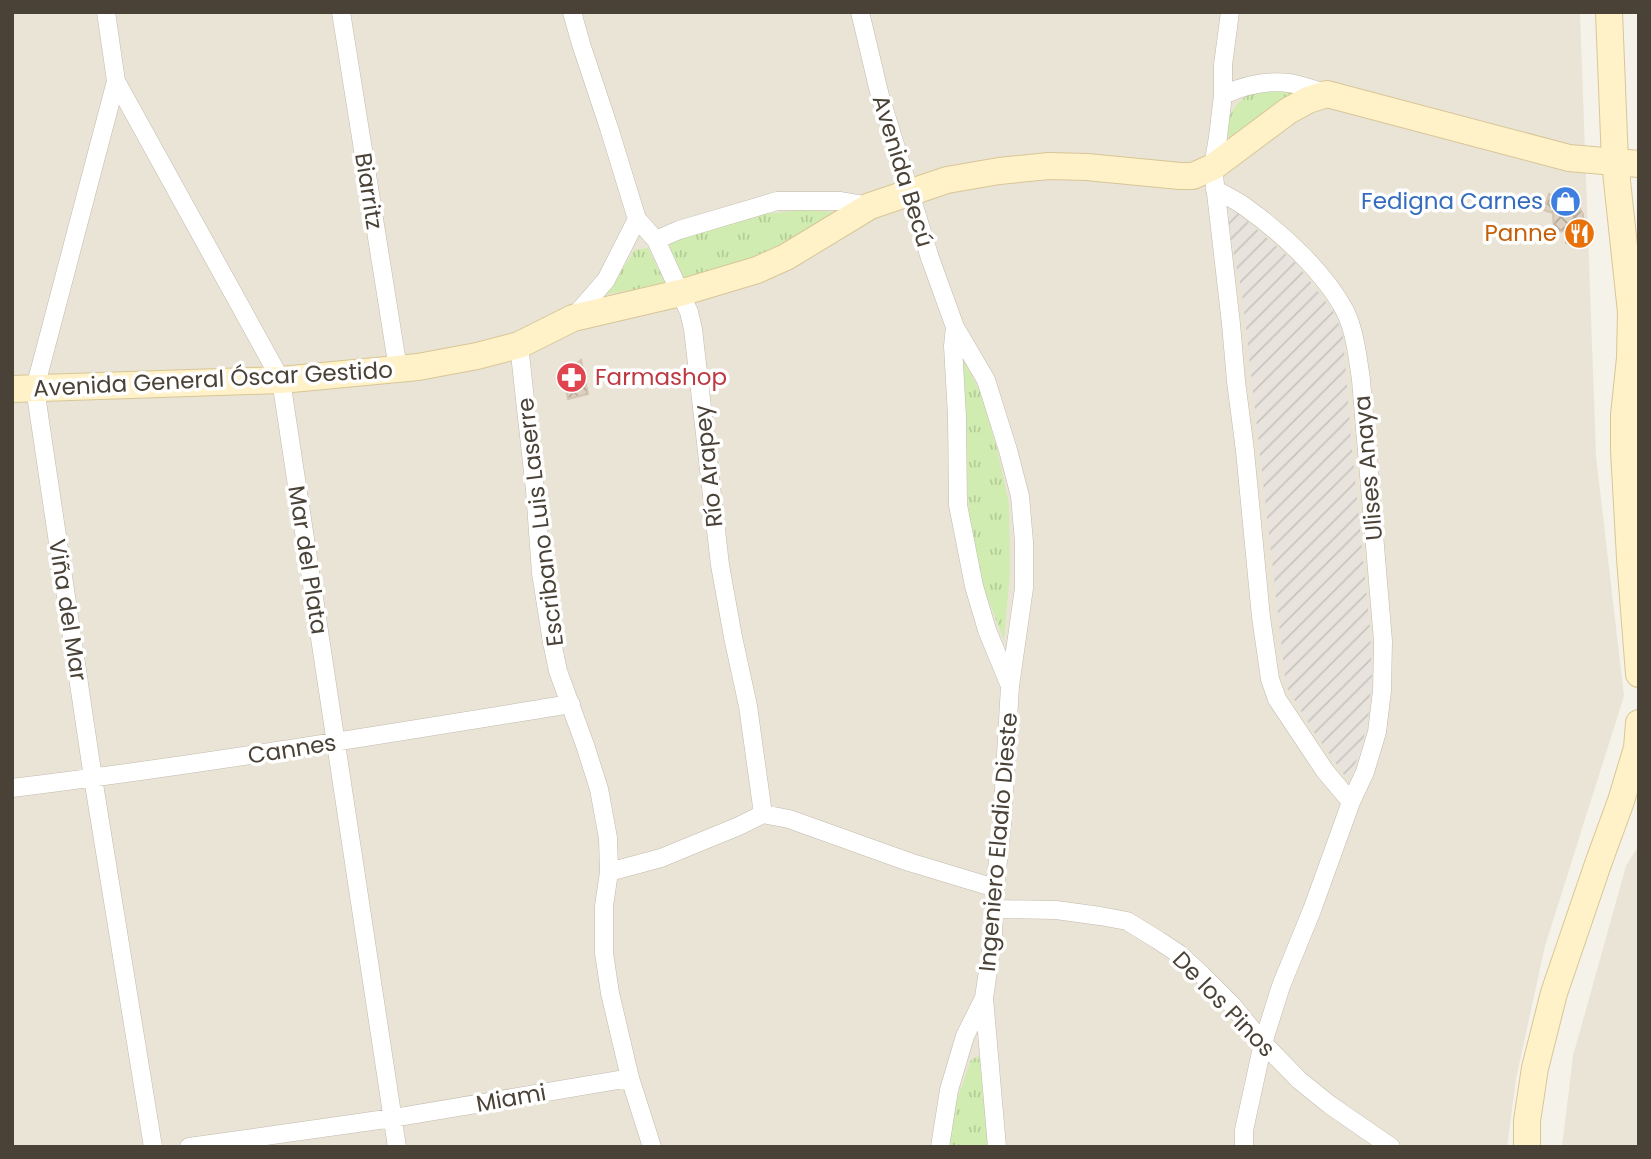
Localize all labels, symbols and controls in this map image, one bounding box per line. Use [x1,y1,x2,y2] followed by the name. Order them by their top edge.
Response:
[865,91,941,251] street label: Avenida Becú
[347,150,391,232] street label: Biarritz
[1549,184,1583,218] shop icon: Fedigna Carnes
[1361,185,1543,217] place label: Fedigna Carnes
[1563,216,1597,250] restaurant icon: Panne
[1484,217,1557,249] place label: Panne
[32,354,394,404] street label: Avenida General Óscar Gestido
[555,360,589,394] pharmacy icon: Farmashop
[595,361,727,393] place label: Farmashop
[1346,394,1390,542] street label: Ulises Anaya
[509,396,571,648] street label: Escribano Luis Laserre
[686,403,730,529] street label: Río Arapey
[280,483,336,637] street label: Mar del Plata
[41,537,95,683] street label: Viña del Mar
[971,711,1025,973] street label: Ingeniero Eladio Dieste
[246,726,338,772] street label: Cannes
[1165,944,1283,1064] street label: De los Pinos
[474,1076,548,1120] street label: Miami

